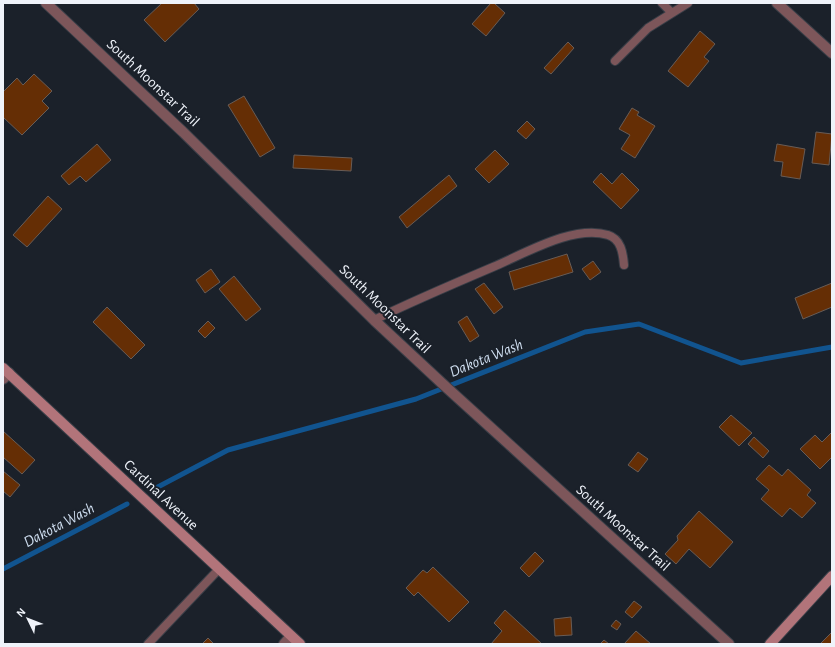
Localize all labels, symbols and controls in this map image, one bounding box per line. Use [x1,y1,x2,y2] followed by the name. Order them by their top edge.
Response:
[104,36,202,130] street label: South Moonstar Trail
[336,262,434,356] street label: South Moonstar Trail
[447,336,525,380] water label: Dakota Wash
[121,457,201,533] street label: Cardinal Avenue
[573,482,673,574] street label: South Moonstar Trail
[21,500,97,550] water label: Dakota Wash
[8,599,48,639] north arrow
[14,606,28,619] text: N

